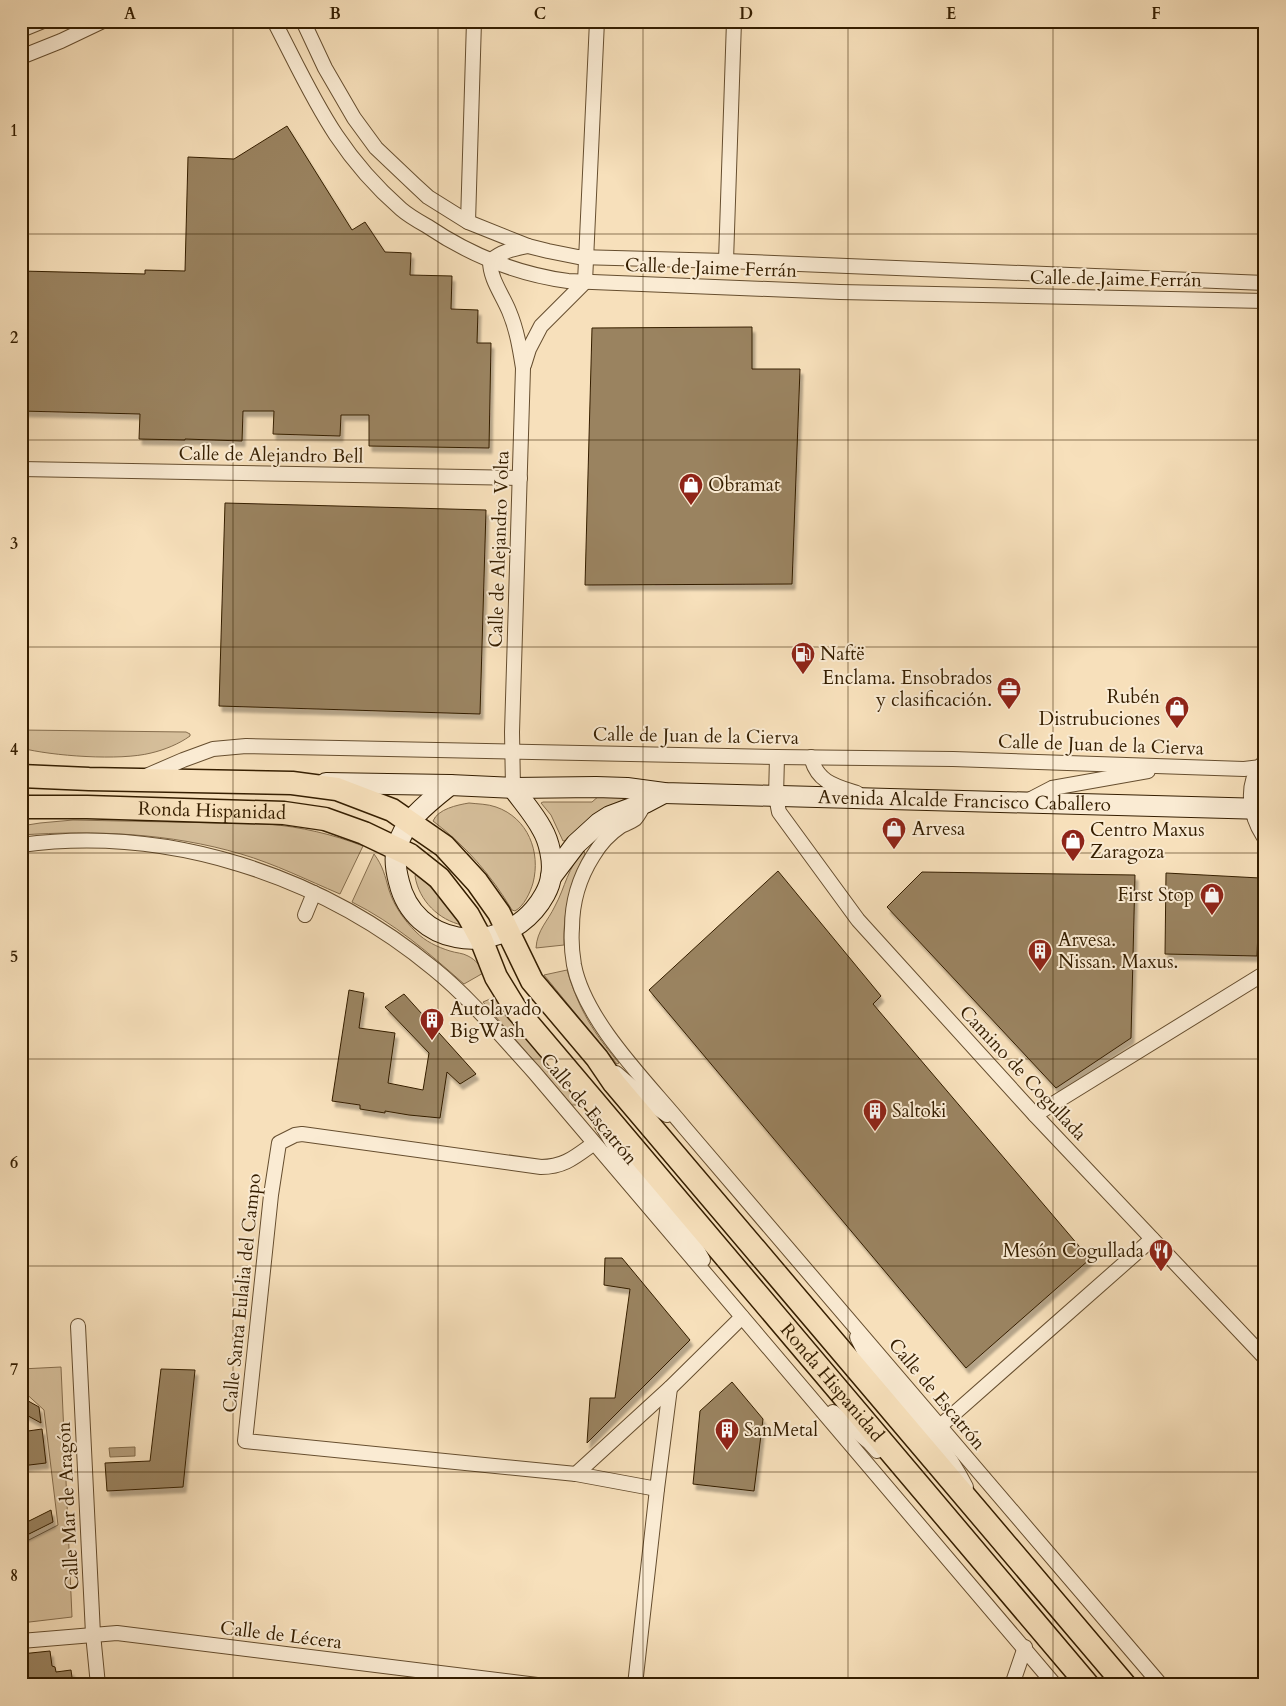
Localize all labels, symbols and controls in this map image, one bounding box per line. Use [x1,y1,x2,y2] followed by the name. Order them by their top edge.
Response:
[124,3,136,25] text: A
[329,3,341,25] text: B
[534,3,546,25] text: C
[739,3,753,25] text: D
[946,3,956,25] text: E
[1151,3,1161,25] text: F
[10,120,18,142] text: 1
[625,252,798,284] street label: Calle de Jaime Ferrán
[1030,265,1202,294] street label: Calle de Jaime Ferrán
[10,327,18,349] text: 2
[178,440,364,470] street label: Calle de Alejandro Bell
[483,450,515,648] street label: Calle de Alejandro Volta
[678,472,704,506] shop icon: Obramat
[708,472,780,498] place label: Obramat
[10,533,18,555] text: 3
[790,641,816,675] fuel station icon: Naftë
[820,641,865,667] place label: Naftë
[822,665,992,713] place label: Enclama. Ensobrados y clasificación.
[996,676,1022,710] office icon: Enclama. Ensobrados y clasificación.
[1039,684,1160,732] place label: Rubén Distrubuciones
[1164,695,1190,729] shop icon: Rubén Distrubuciones
[593,721,799,751] street label: Calle de Juan de la Cierva
[998,728,1204,762] street label: Calle de Juan de la Cierva
[10,739,18,761] text: 4
[817,784,1111,818] street label: Avenida Alcalde Francisco Caballero
[137,796,286,826] street label: Ronda Hispanidad
[881,816,907,850] shop icon: Arvesa
[912,816,965,842] place label: Arvesa
[1090,817,1205,865] place label: Centro Maxus Zaragoza
[1060,828,1086,862] shop icon: Centro Maxus Zaragoza
[1118,882,1194,908] place label: First Stop
[1199,882,1225,916] shop icon: First Stop
[1058,927,1178,975] place label: Arvesa. Nissan. Maxus.
[1027,938,1053,972] building icon: Arvesa. Nissan. Maxus.
[10,946,18,968] text: 5
[450,996,541,1044] place label: Autolavado BigWash
[953,1000,1093,1146] street label: Camino de Cogullada
[419,1007,445,1041] building icon: Autolavado BigWash
[534,1047,644,1171] street label: Calle de Escatrón
[862,1098,888,1132] building icon: Saltoki
[892,1098,946,1124] place label: Saltoki
[10,1152,18,1174] text: 6
[216,1172,268,1414] street label: Calle Santa Eulalia del Campo
[1003,1238,1144,1264] place label: Mesón Cogullada
[1148,1238,1174,1272] restaurant icon: Mesón Cogullada
[774,1317,890,1447] street label: Ronda Hispanidad
[882,1332,992,1456] street label: Calle de Escatrón
[10,1359,18,1381] text: 7
[714,1417,740,1451] building icon: SanMetal
[744,1417,818,1443] place label: SanMetal
[51,1421,85,1591] street label: Calle Mar de Aragón
[10,1565,18,1587] text: 8
[219,1615,343,1655] street label: Calle de Lécera

